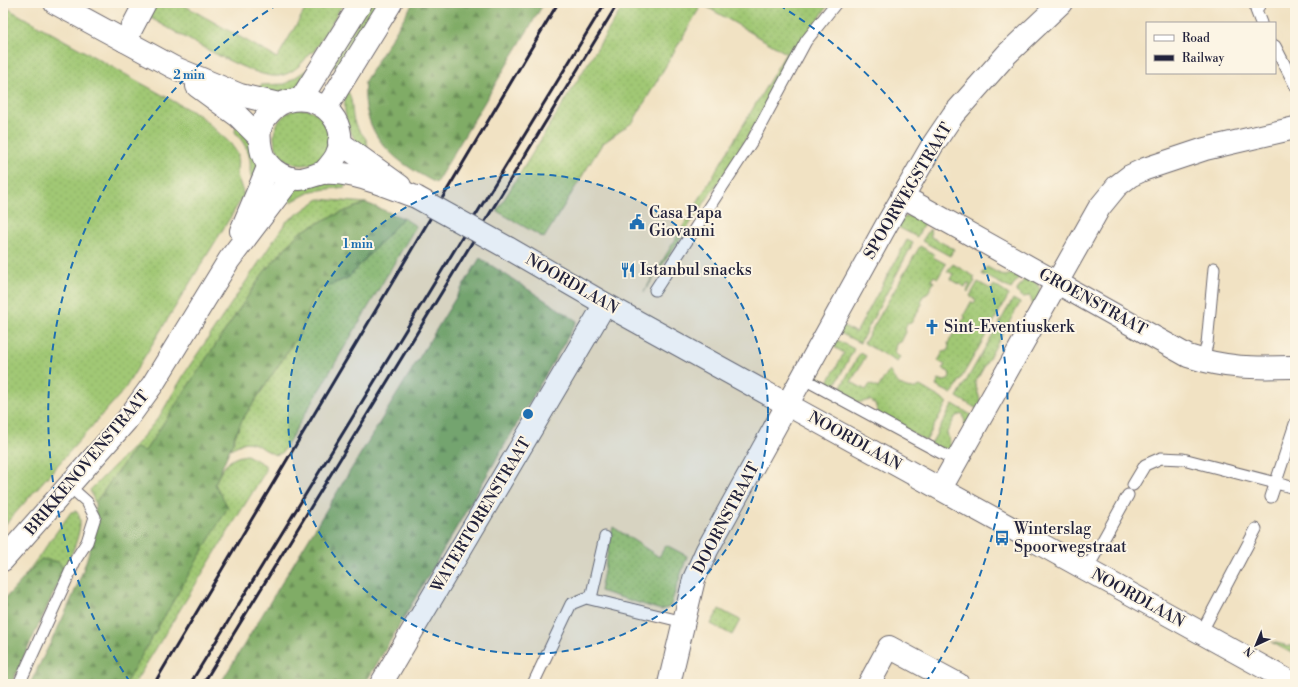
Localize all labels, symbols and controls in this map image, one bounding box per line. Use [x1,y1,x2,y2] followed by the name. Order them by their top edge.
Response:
[1146,22,1276,74] legend
[1182,31,1210,46] text: Road
[1182,51,1224,66] text: Railway
[173,68,205,83] text: 2 min
[859,119,957,263] street label: SPOORWEGSTRAAT
[649,203,723,241] place label: Casa Papa Giovanni
[628,213,646,231] public building icon: Casa Papa Giovanni
[343,237,374,252] text: 1 min
[522,249,622,319] street label: NOORDLAAN
[640,260,752,280] place label: Istanbul snacks
[619,261,637,279] restaurant icon: Istanbul snacks
[1035,264,1151,340] street label: GROENSTRAAT
[944,317,1076,337] place label: Sint-Eventiuskerk
[923,318,941,336] church icon: Sint-Eventiuskerk
[20,387,153,540] street label: BRIKKENOVENSTRAAT
[521,407,535,421] centre of rings
[805,407,905,475] street label: NOORDLAAN
[426,434,535,597] street label: WATERTORENSTRAAT
[688,459,764,577] street label: DOORNSTRAAT
[1013,519,1127,557] place label: Winterslag Spoorwegstraat
[993,529,1011,547] bus stop icon: Winterslag Spoorwegstraat
[1088,564,1188,632] street label: NOORDLAAN
[1236,625,1276,665] north arrow
[1242,643,1258,660] text: N

